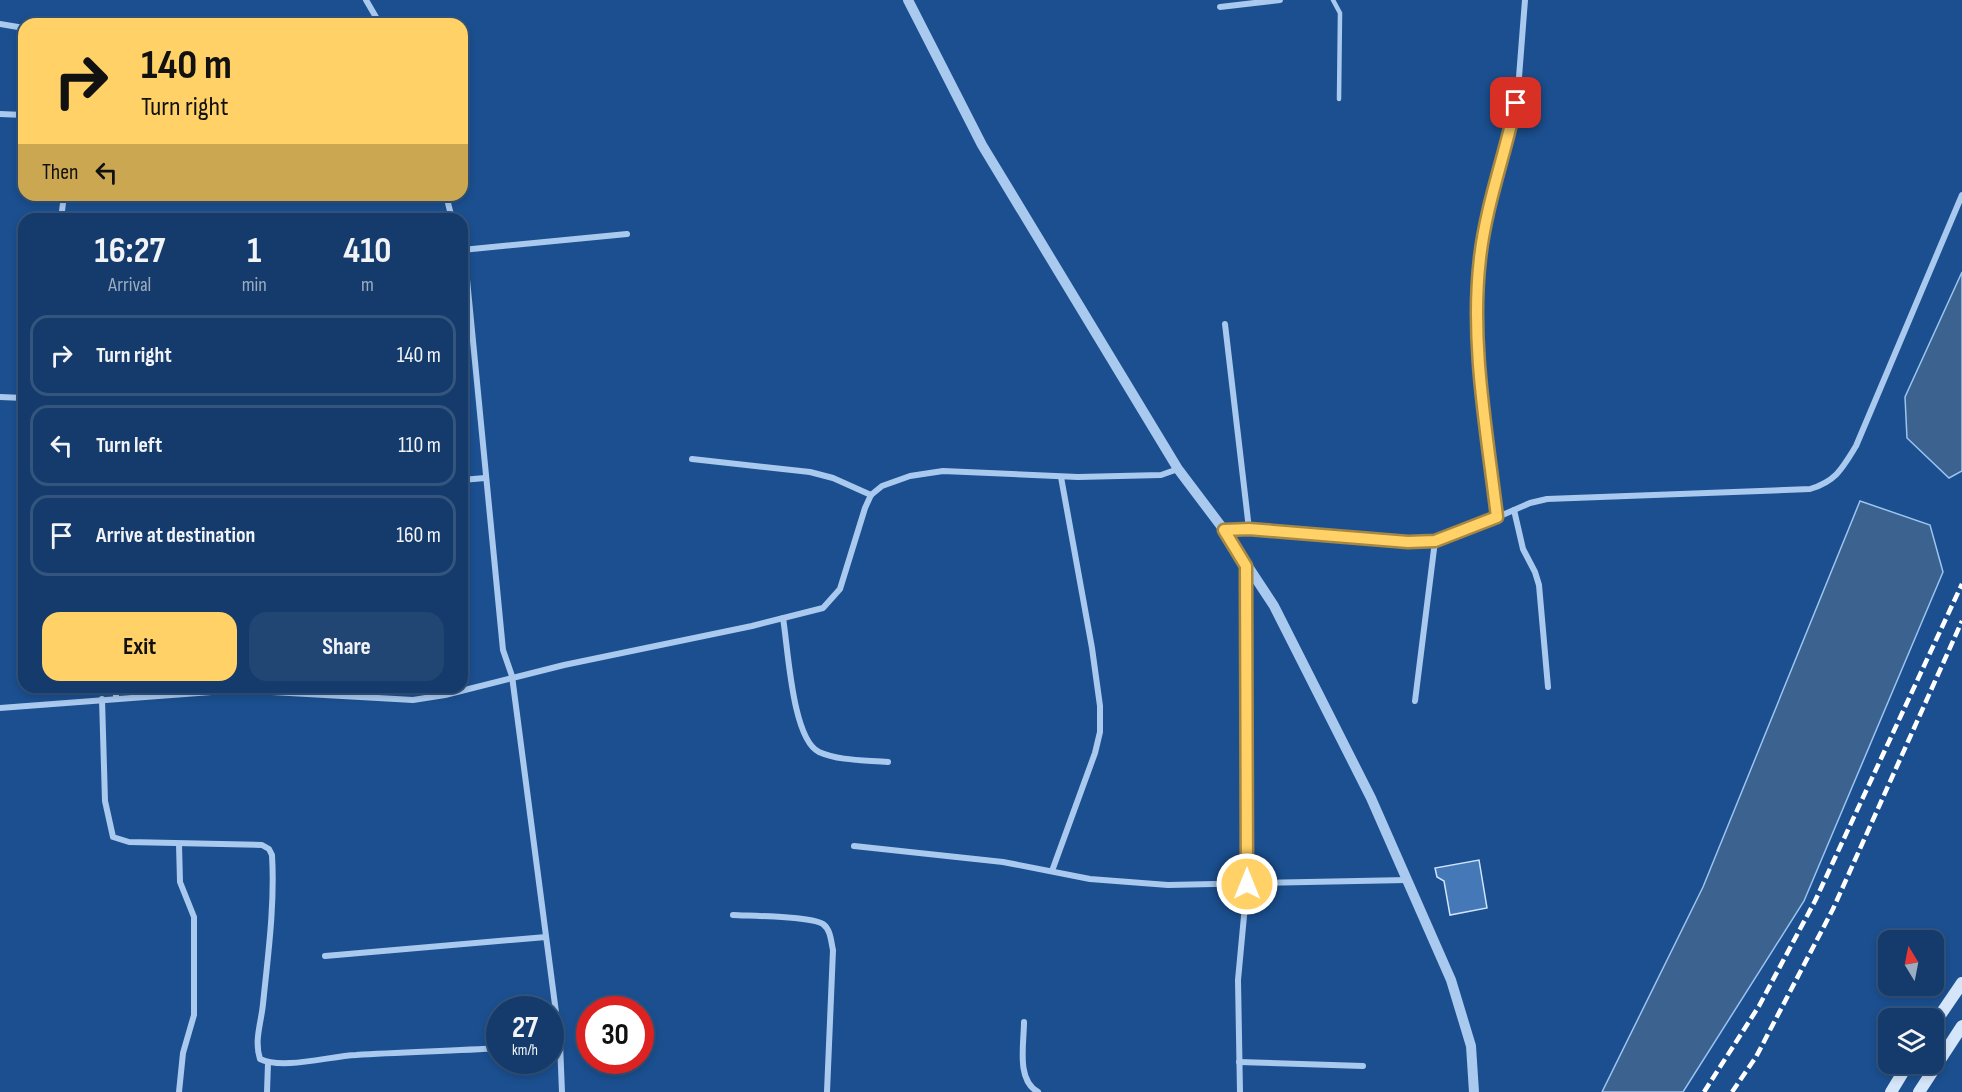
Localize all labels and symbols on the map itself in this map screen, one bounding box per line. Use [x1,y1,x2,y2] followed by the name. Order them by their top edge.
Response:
[1490,77,1541,128] pin
[1215,852,1279,916] position arrow
[1878,930,1944,996] north arrow
[576,996,654,1074] speed limit sign: 30

